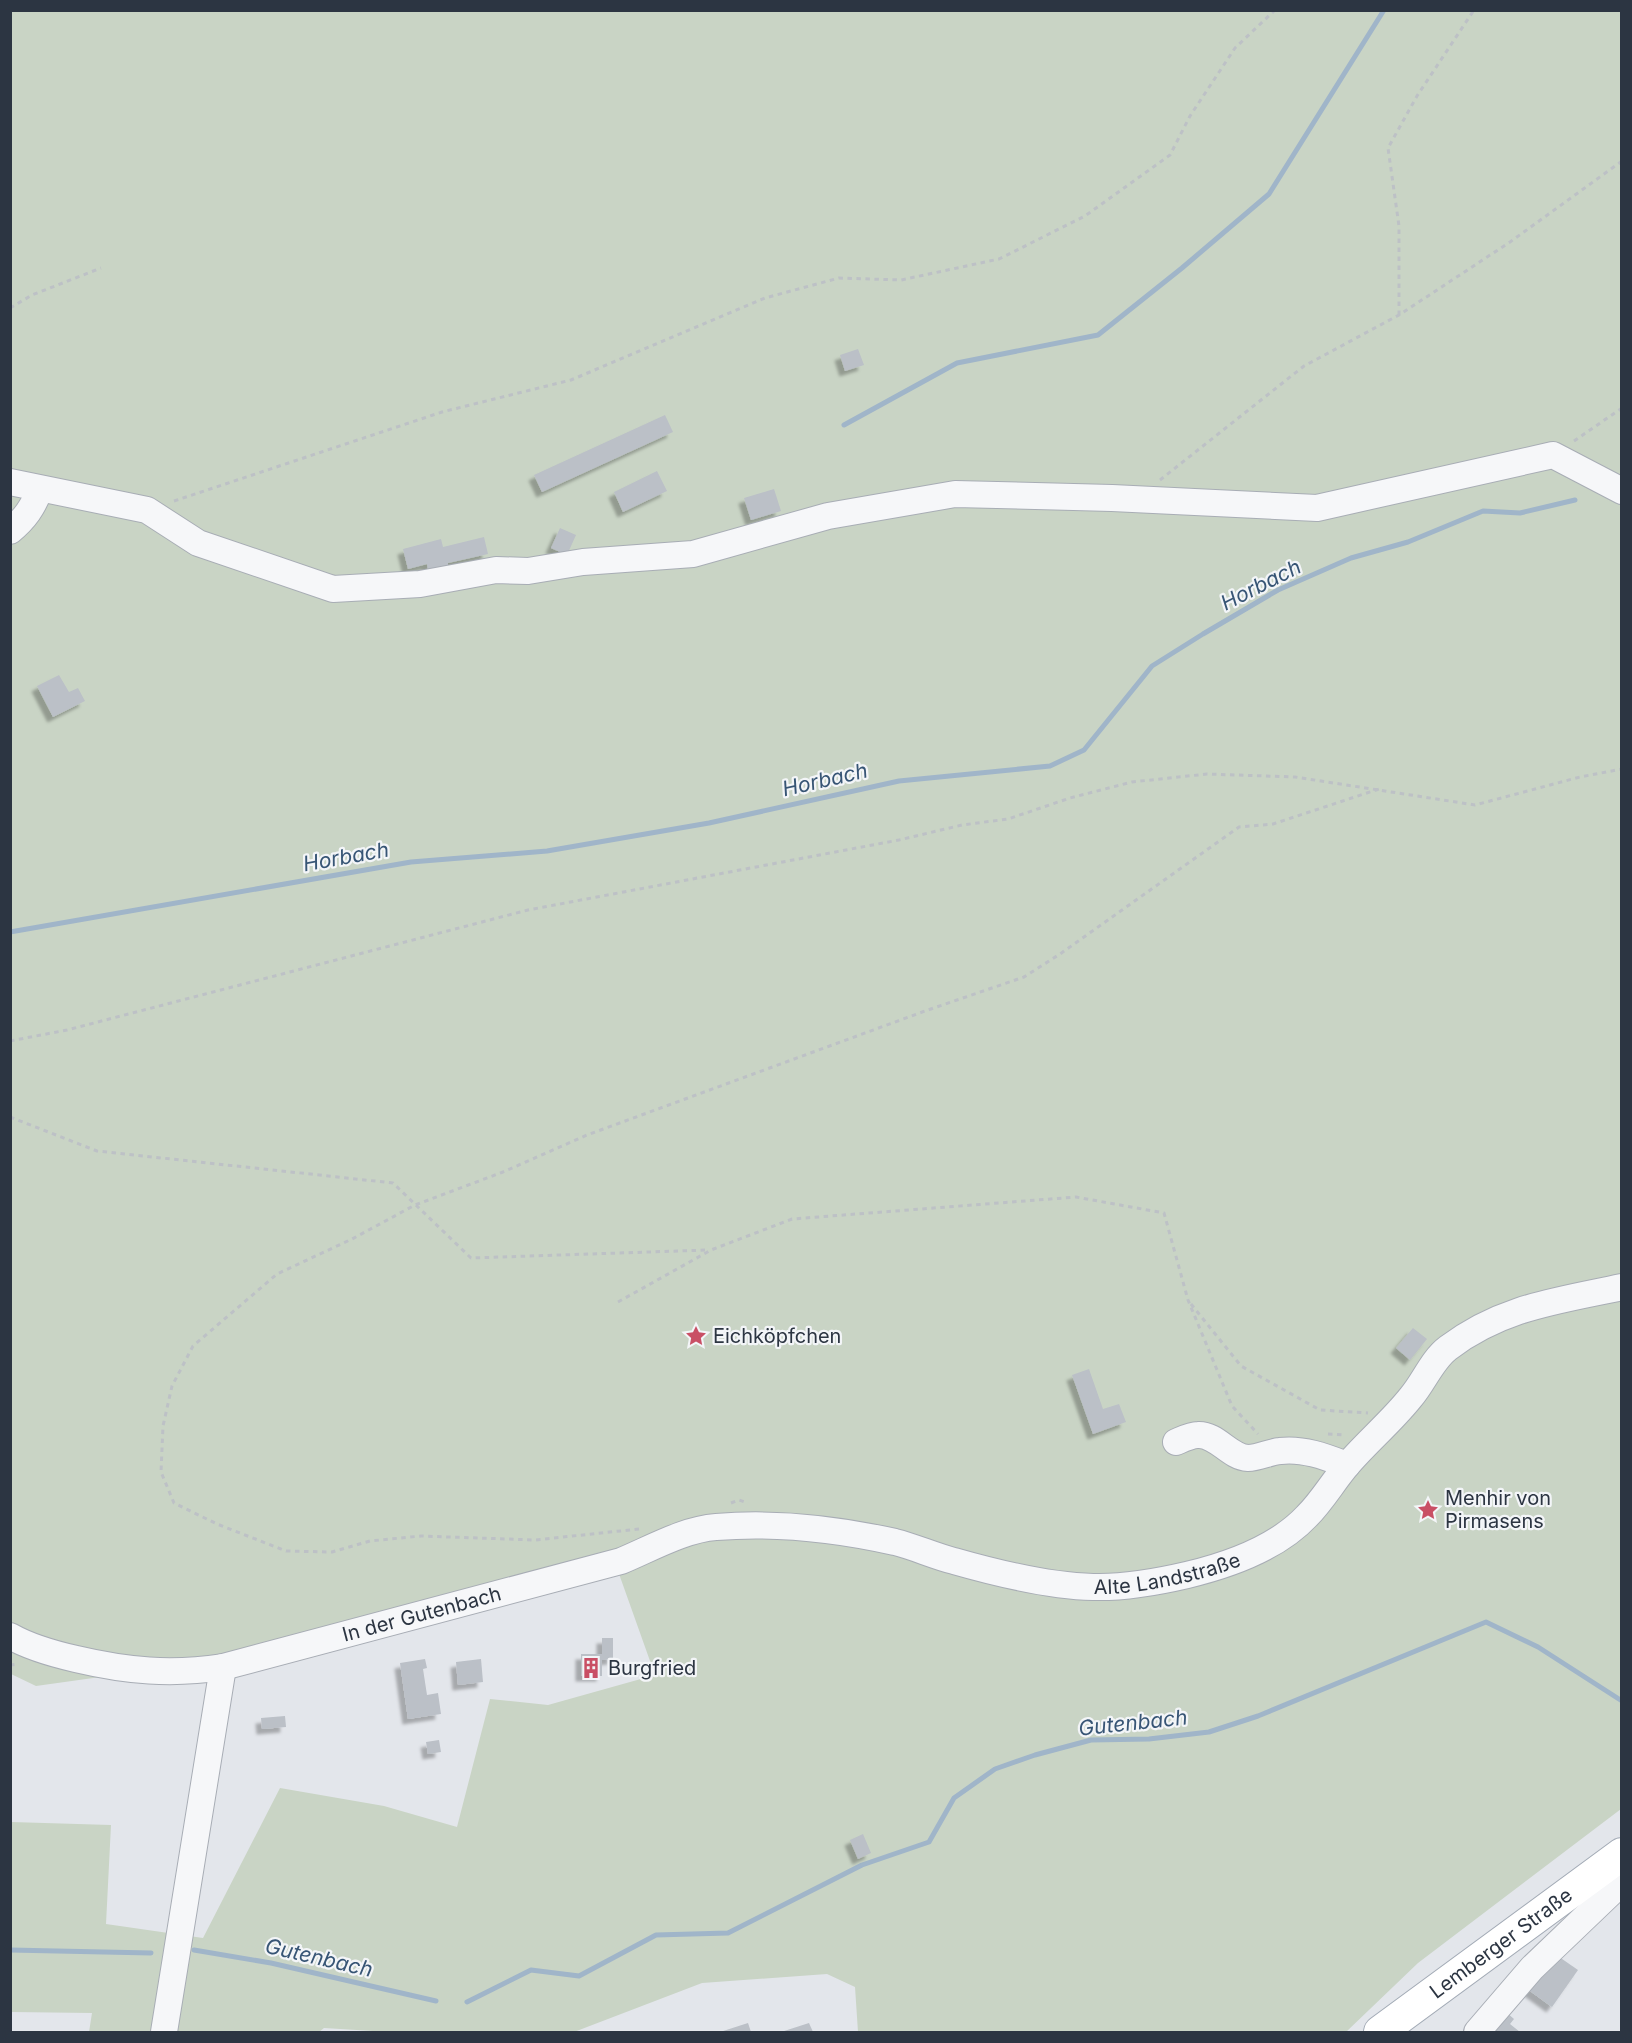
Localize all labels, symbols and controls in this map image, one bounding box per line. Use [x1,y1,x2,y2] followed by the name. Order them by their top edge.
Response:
[1216,554,1305,615] water label: Horbach
[780,758,870,801] water label: Horbach
[301,837,391,876] water label: Horbach
[684,1324,708,1348] place icon: Eichköpfchen
[713,1324,841,1348] place label: Eichköpfchen
[1445,1486,1551,1533] place label: Menhir von Pirmasens
[1416,1498,1440,1522] place icon: Menhir von Pirmasens
[1094,1548,1244,1599] street label: Alte Landstraße
[340,1581,504,1647] street label: In der Gutenbach
[579,1656,603,1680] building icon: Burgfried
[608,1656,696,1680] place label: Burgfried
[1077,1704,1189,1741] water label: Gutenbach
[1425,1883,1577,2003] street label: Lemberger Straße
[263,1933,375,1982] water label: Gutenbach

